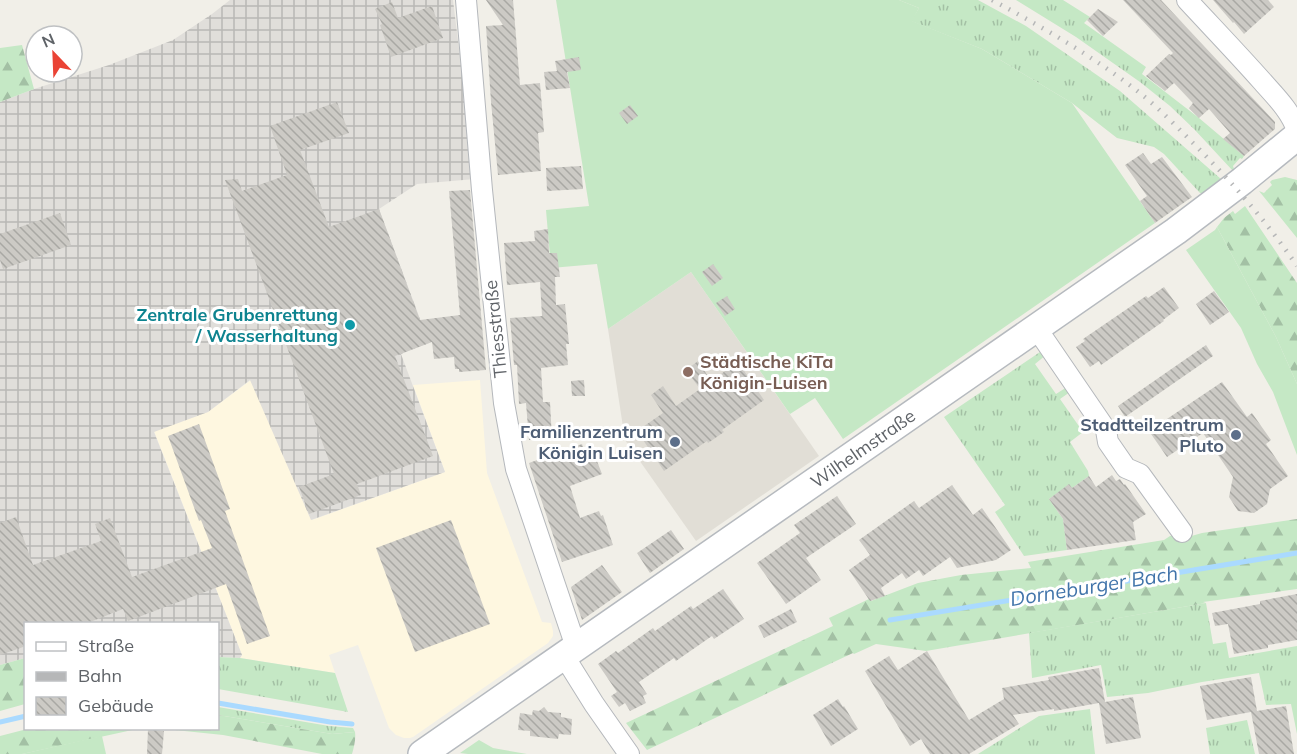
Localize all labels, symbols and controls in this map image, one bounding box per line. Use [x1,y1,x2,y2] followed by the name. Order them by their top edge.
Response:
[24,24,84,84] north arrow
[39,29,58,52] text: N
[479,279,512,379] street label: Thiesstraße
[136,303,338,347] place label: Zentrale Grubenrettung / Wasserhaltung
[343,318,357,332] marker: Zentrale Grubenrettung / Wasserhaltung
[700,350,834,394] place label: Städtische KiTa Königin-Luisen
[681,365,695,379] marker: Städtische KiTa Königin-Luisen
[806,404,920,493] street label: Wilhelmstraße
[1080,413,1224,457] place label: Stadtteilzentrum Pluto
[520,420,663,464] place label: Familienzentrum Königin Luisen
[1229,428,1243,442] marker: Stadtteilzentrum Pluto
[668,435,682,449] marker: Familienzentrum Königin Luisen
[1008,560,1180,611] water label: Dorneburger Bach
[24,622,219,730] legend
[78,634,134,657] text: Straße
[78,664,122,687] text: Bahn
[78,694,154,717] text: Gebäude

